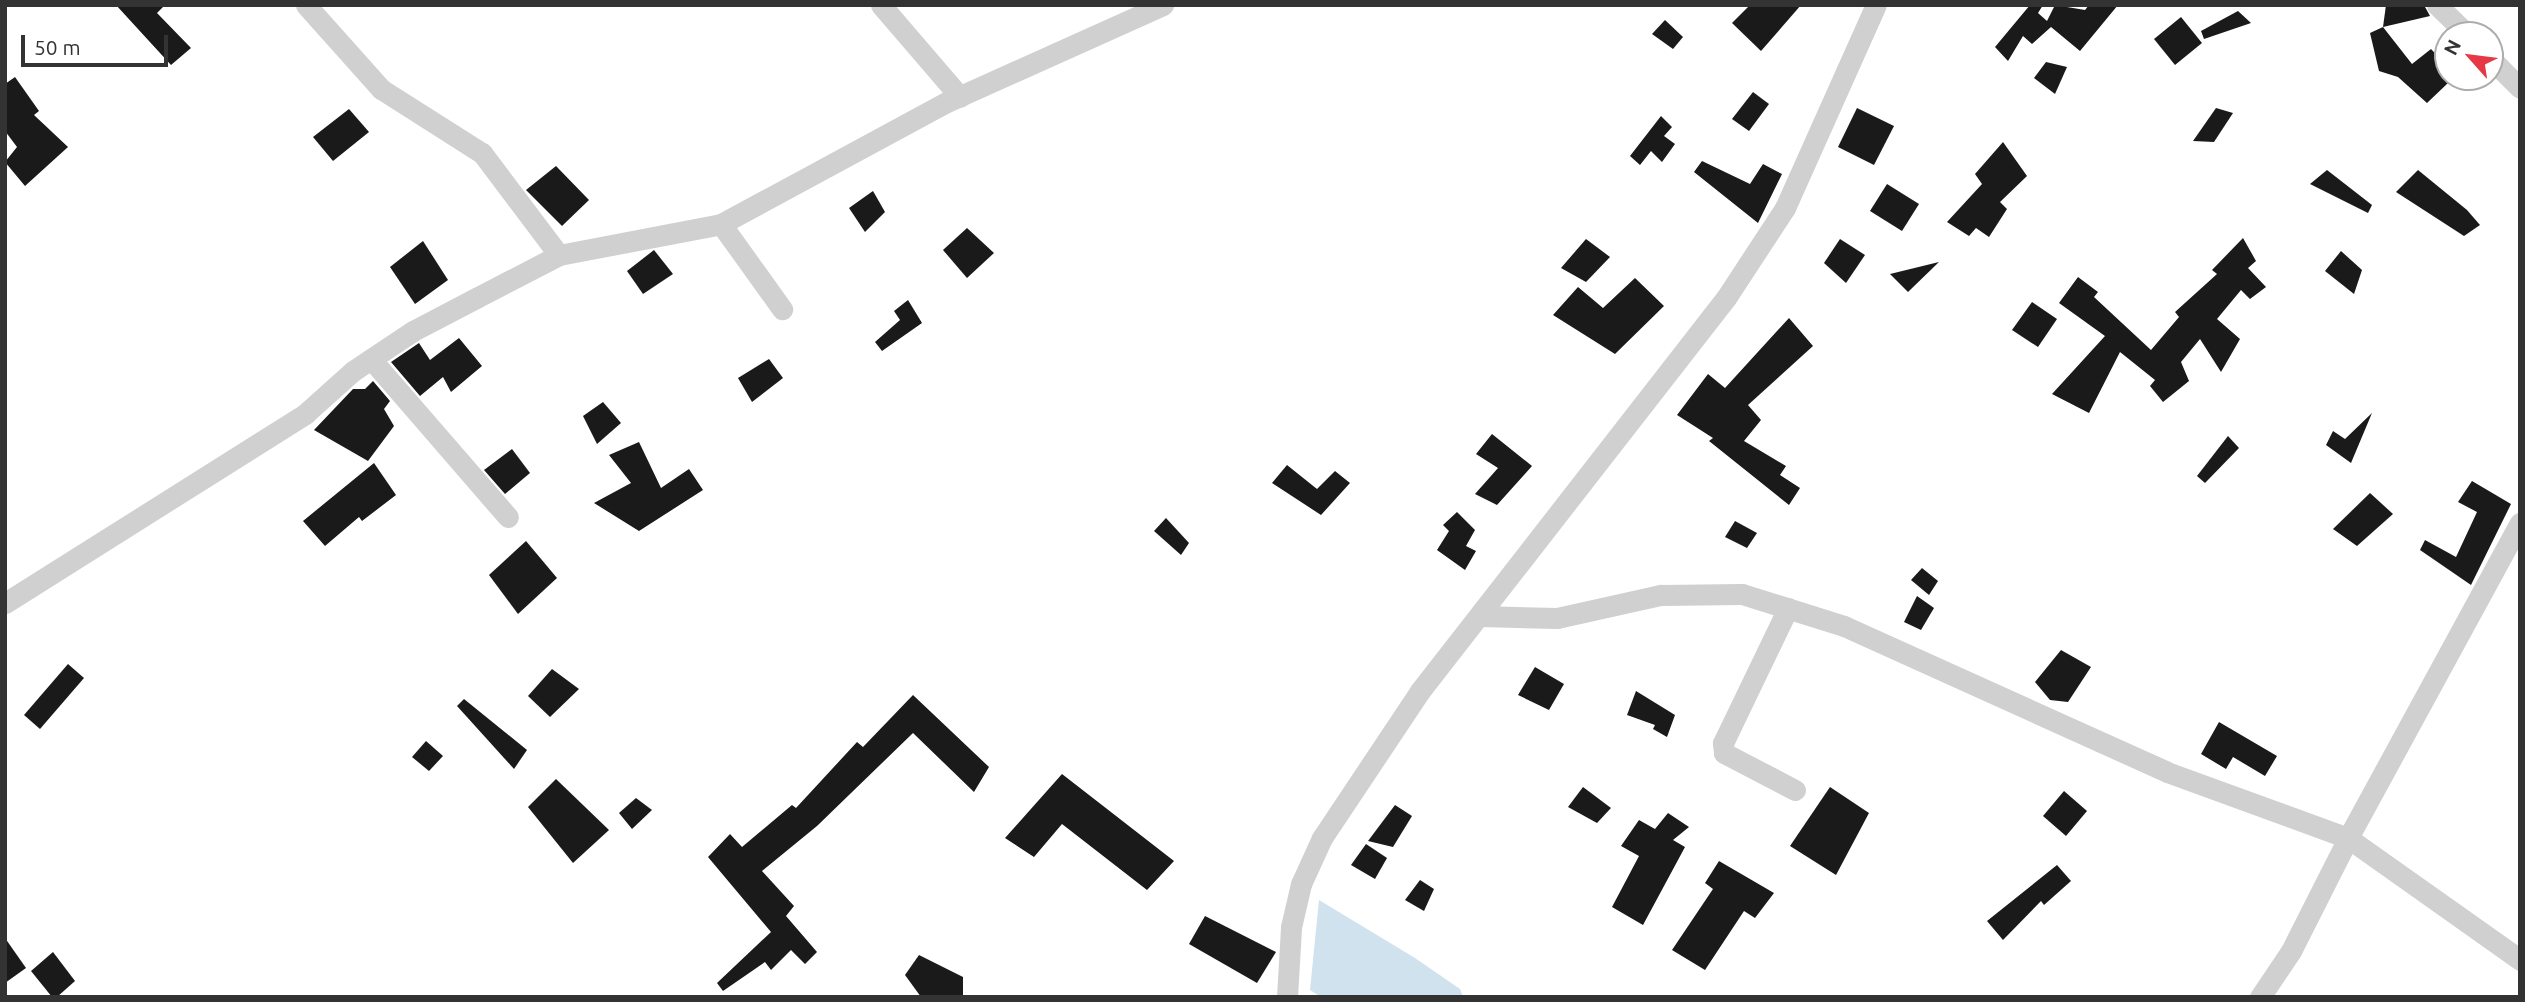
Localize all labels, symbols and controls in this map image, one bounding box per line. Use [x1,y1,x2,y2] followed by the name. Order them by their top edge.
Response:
[24,21,172,65] scale bar
[2434,21,2504,91] north arrow
[34,35,81,59] text: 50 m
[2439,36,2465,59] text: N

